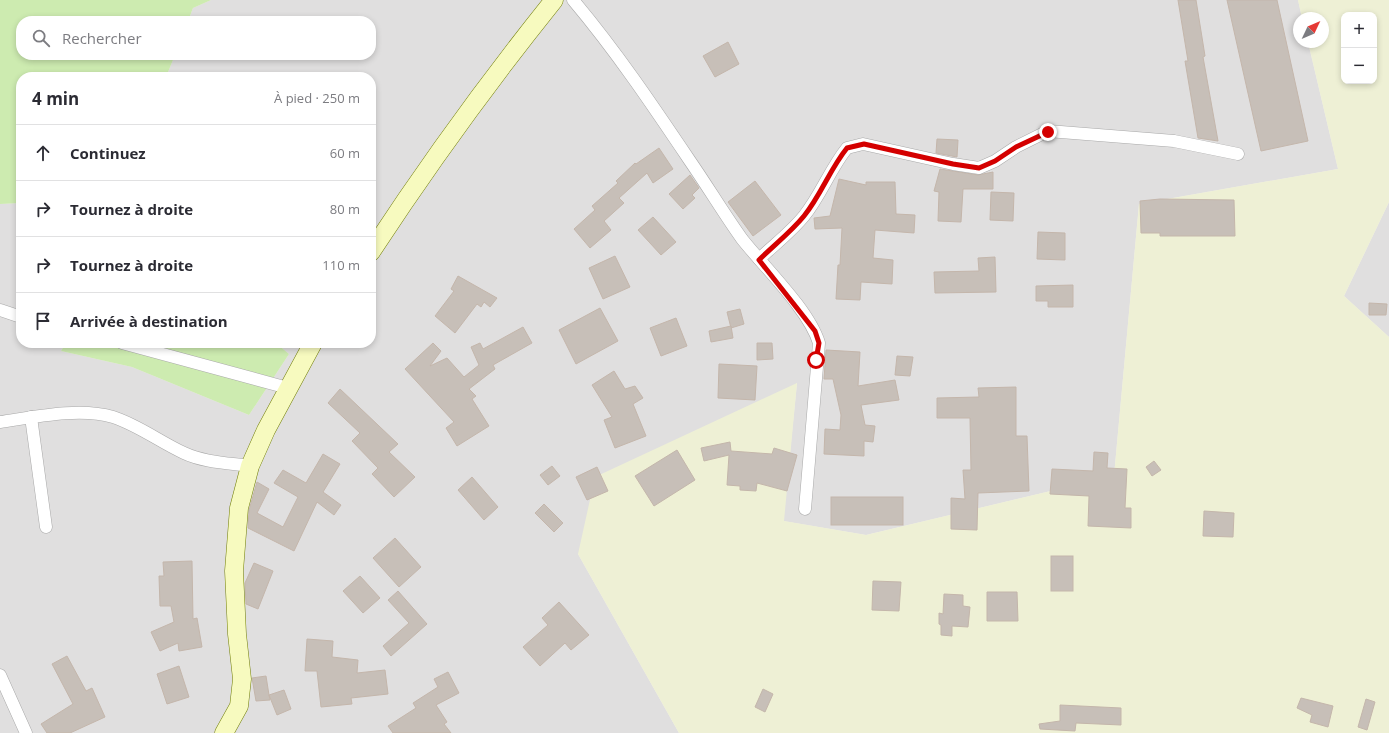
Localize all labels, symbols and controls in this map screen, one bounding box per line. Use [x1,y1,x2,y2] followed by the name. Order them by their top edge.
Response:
[1293,12,1329,48] north arrow
[1341,12,1377,84] map controls
[1341,12,1377,48] button: +
[16,16,376,60] search box
[30,27,52,49] icon: search
[62,28,142,48] text: Rechercher
[1341,48,1377,84] button: −
[32,87,79,110] text: 4 min
[274,89,360,107] text: À pied · 250 m
[1039,123,1057,141] route end
[32,142,54,164] icon: ahead
[70,143,146,163] text: Continuez
[330,144,360,162] text: 60 m
[32,198,54,220] icon: right
[70,199,193,219] text: Tournez à droite
[330,200,360,218] text: 80 m
[32,254,54,276] icon: right
[70,255,193,275] text: Tournez à droite
[322,256,360,274] text: 110 m
[32,310,54,332] icon: arrive
[70,311,228,331] text: Arrivée à destination
[807,351,825,369] route start

